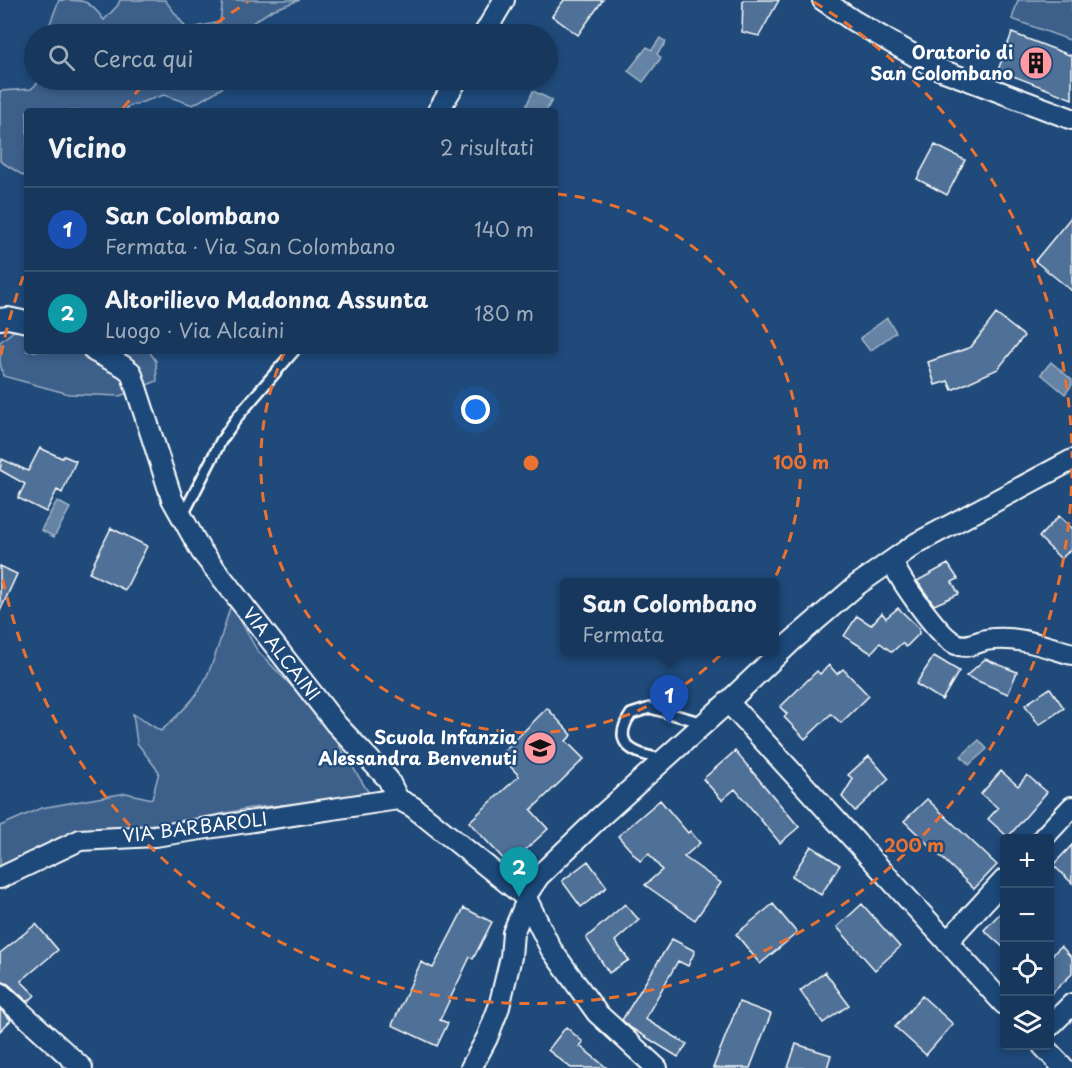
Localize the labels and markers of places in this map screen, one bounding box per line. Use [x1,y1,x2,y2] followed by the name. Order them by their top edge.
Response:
[870,38,1013,86] place label: Oratorio di San Colombano
[1018,45,1054,81] building icon: Oratorio di San Colombano
[521,453,541,473] centre of rings
[650,676,688,725] pin: 1
[318,723,518,771] place label: Scuola Infanzia Alessandra Benvenuti
[522,730,558,766] school or university icon: Scuola Infanzia Alessandra Benvenuti
[500,848,538,897] pin: 2

